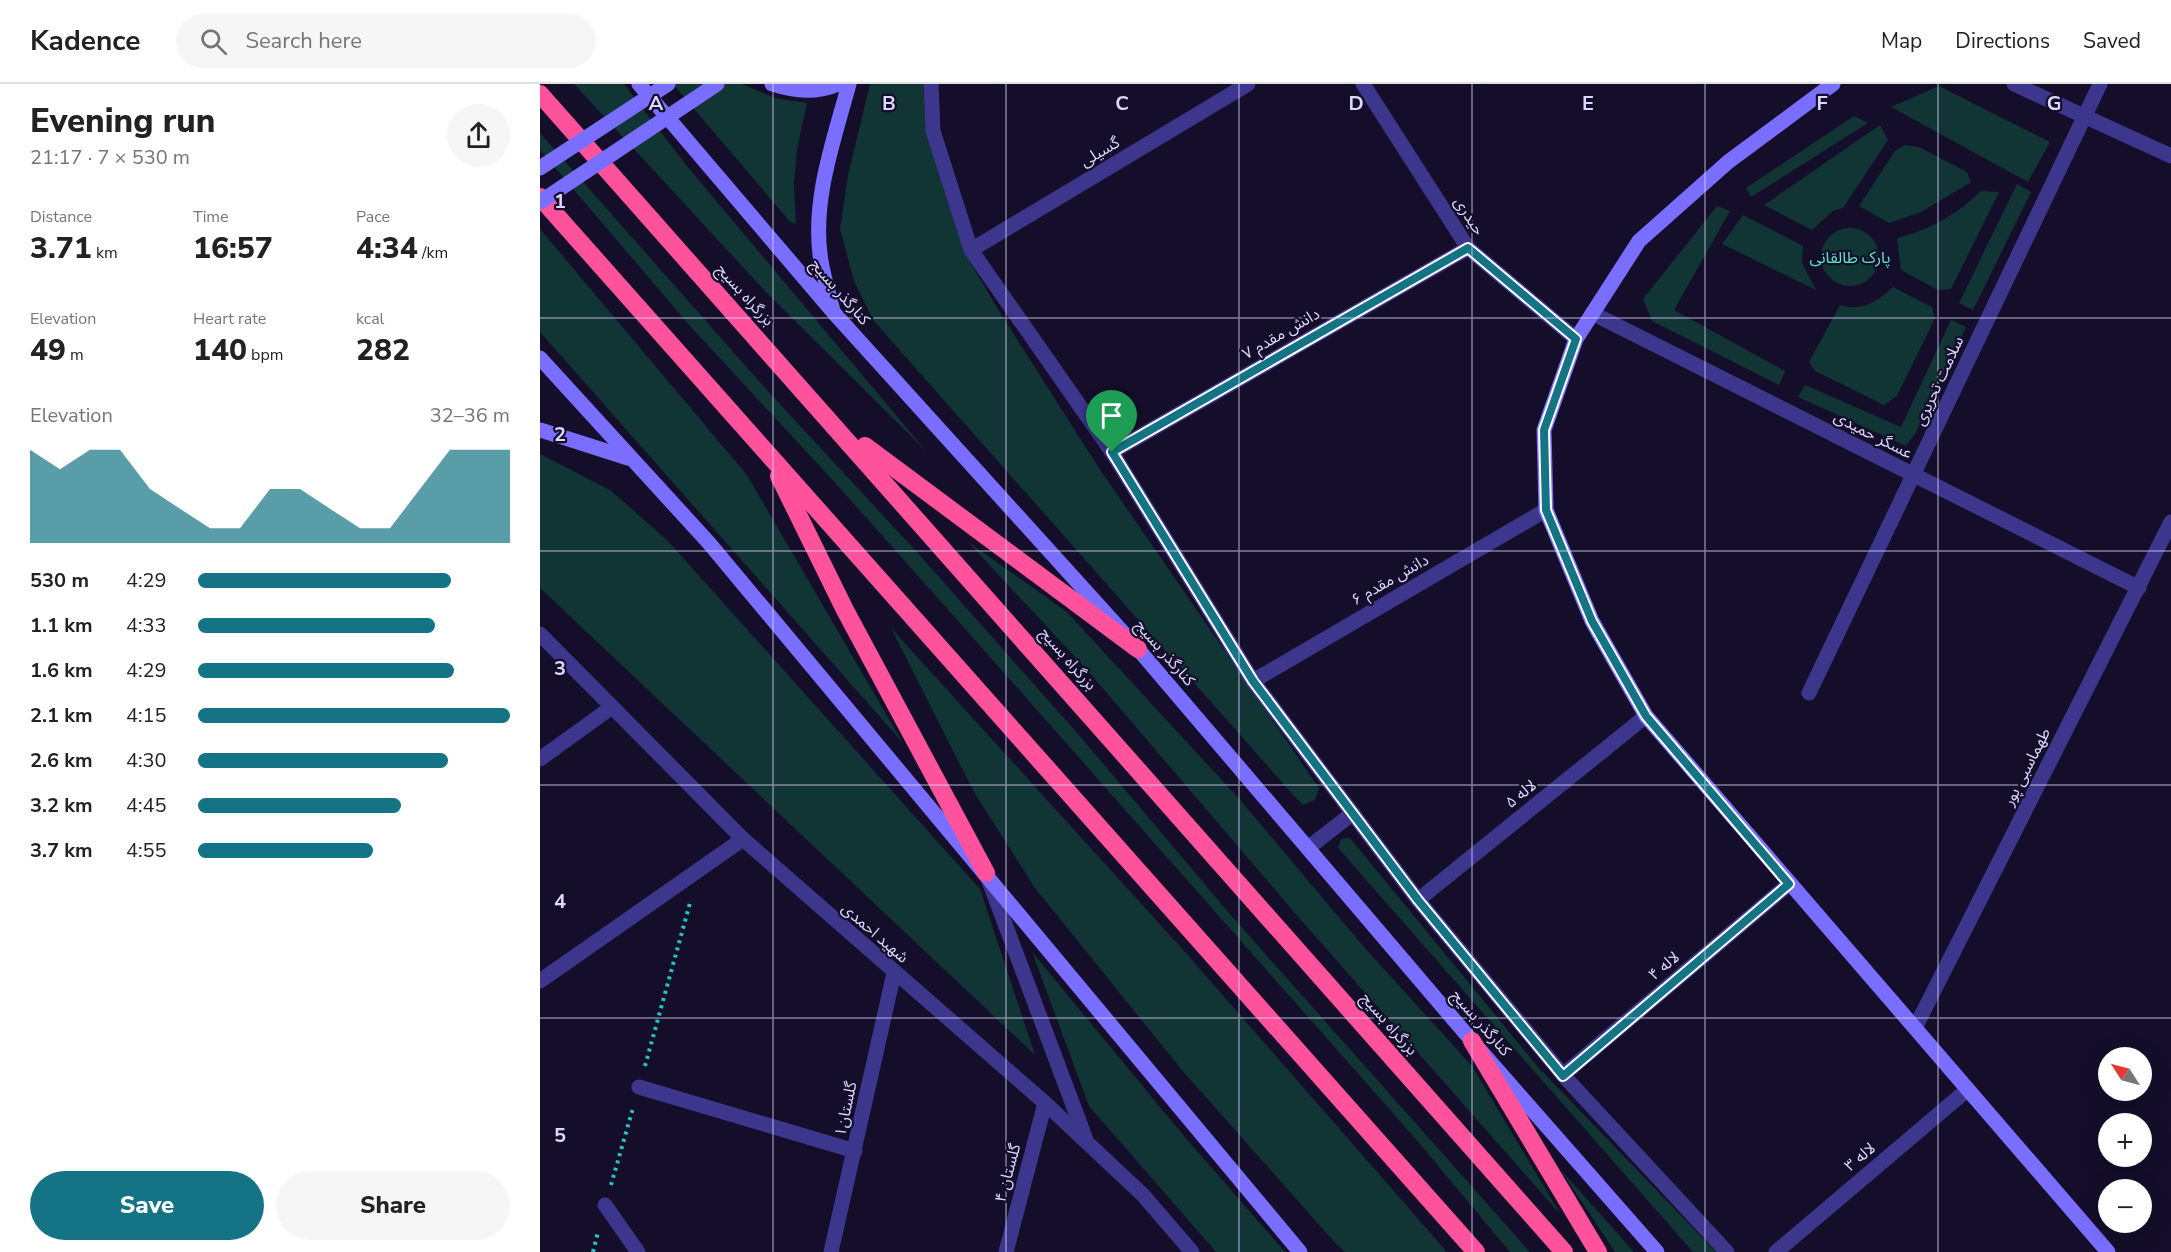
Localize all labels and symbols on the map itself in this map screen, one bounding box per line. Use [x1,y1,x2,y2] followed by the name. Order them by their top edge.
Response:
[649,90,664,117] text: A
[882,90,896,117] text: B
[1115,90,1129,117] text: C
[1348,90,1364,117] text: D
[1582,90,1594,117] text: E
[1816,90,1828,117] text: F
[2047,90,2061,117] text: G
[1076,131,1124,172] street label: گسیلی
[554,188,566,215] text: 1
[1448,192,1490,240] street label: حیدری
[1809,247,1891,269] park label: پارک طالقانی
[804,254,875,331] street label: کنارگذر بسیج
[710,259,779,332] street label: بزرگراه بسیج
[1238,303,1324,366] street label: دانش مقدم ۷
[1909,333,1969,429] street label: سلامت تحریری
[1086,390,1137,452] pin
[1830,406,1916,464] street label: عسگر حمیدی
[554,421,566,448] text: 2
[1347,549,1433,612] street label: دانش مقدم ۶
[1129,615,1200,692] street label: کنارگذر بسیج
[1034,623,1102,696] street label: بزرگراه بسیج
[554,655,566,682] text: 3
[1997,724,2056,811] street label: طهماسبی پور
[1501,775,1541,813] street label: لاله ۵
[554,888,566,915] text: 4
[837,898,913,968] street label: شهید احمدی
[1644,946,1684,986] street label: لاله ۴
[1445,985,1516,1062] street label: کنارگذر بسیج
[1355,988,1423,1061] street label: بزرگراه بسیج
[2098,1047,2152,1101] north arrow
[829,1079,863,1139] street label: گلستان۱
[554,1122,566,1149] text: 5
[1840,1137,1880,1177] street label: لاله ۳
[990,1141,1026,1205] street label: گلستان ۴

